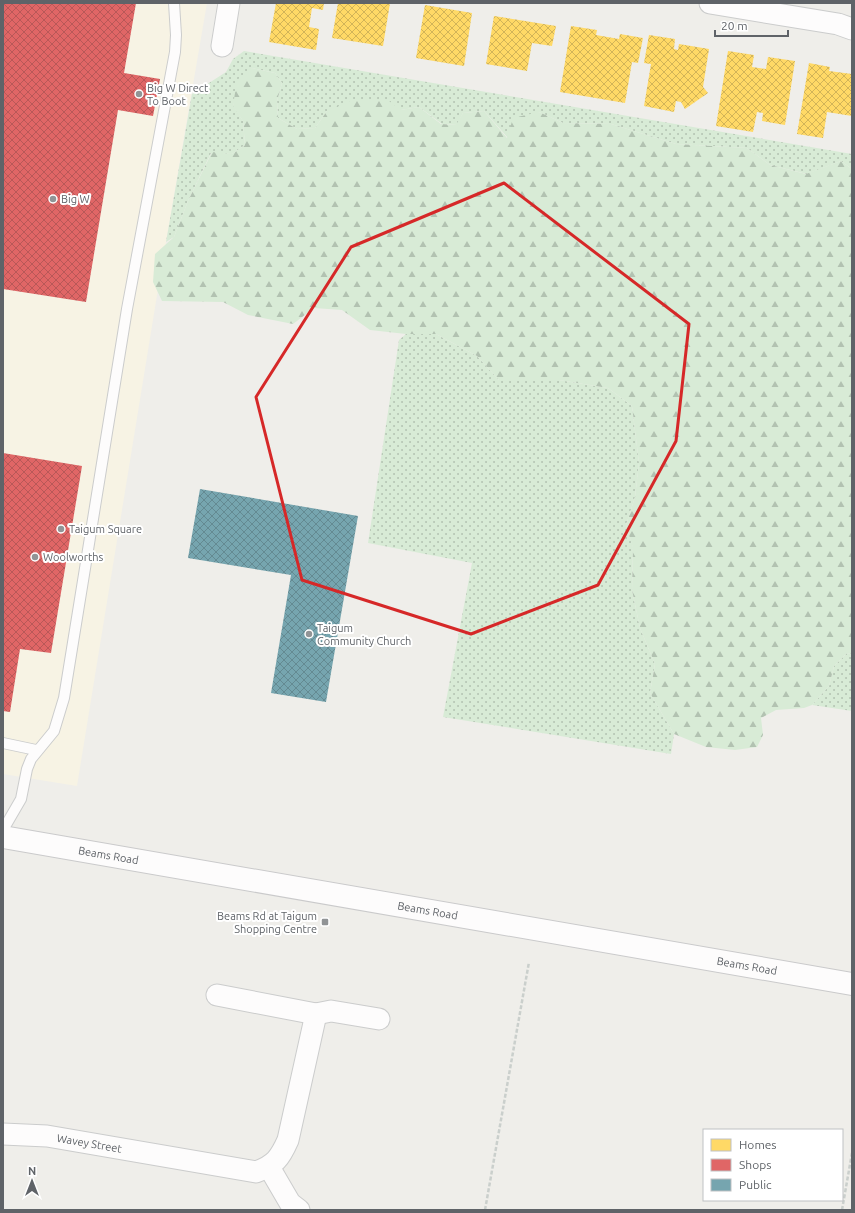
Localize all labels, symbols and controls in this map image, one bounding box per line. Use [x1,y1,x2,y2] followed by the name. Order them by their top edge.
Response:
[715,12,788,38] scale bar
[721,19,748,32] text: 20 m
[147,82,209,107] place label: Big W Direct To Boot
[134,89,144,99] marker: Big W Direct To Boot
[61,193,90,205] place label: Big W
[48,194,58,204] marker: Big W
[69,523,142,535] place label: Taigum Square
[56,524,66,534] marker: Taigum Square
[43,551,103,563] place label: Woolworths
[30,552,40,562] marker: Woolworths
[317,622,411,647] place label: Taigum Community Church
[304,629,314,639] marker: Taigum Community Church
[77,844,139,866] street label: Beams Road
[397,899,459,922] street label: Beams Road
[217,910,317,935] place label: Beams Rd at Taigum Shopping Centre
[320,917,330,927] marker: Beams Rd at Taigum Shopping Centre
[716,955,778,977] street label: Beams Road
[703,1129,843,1201] legend
[56,1132,123,1155] street label: Wavey Street
[739,1138,777,1151] text: Homes
[739,1158,771,1171] text: Shops
[12,1161,52,1201] north arrow
[28,1165,36,1177] text: N
[739,1178,772,1191] text: Public

